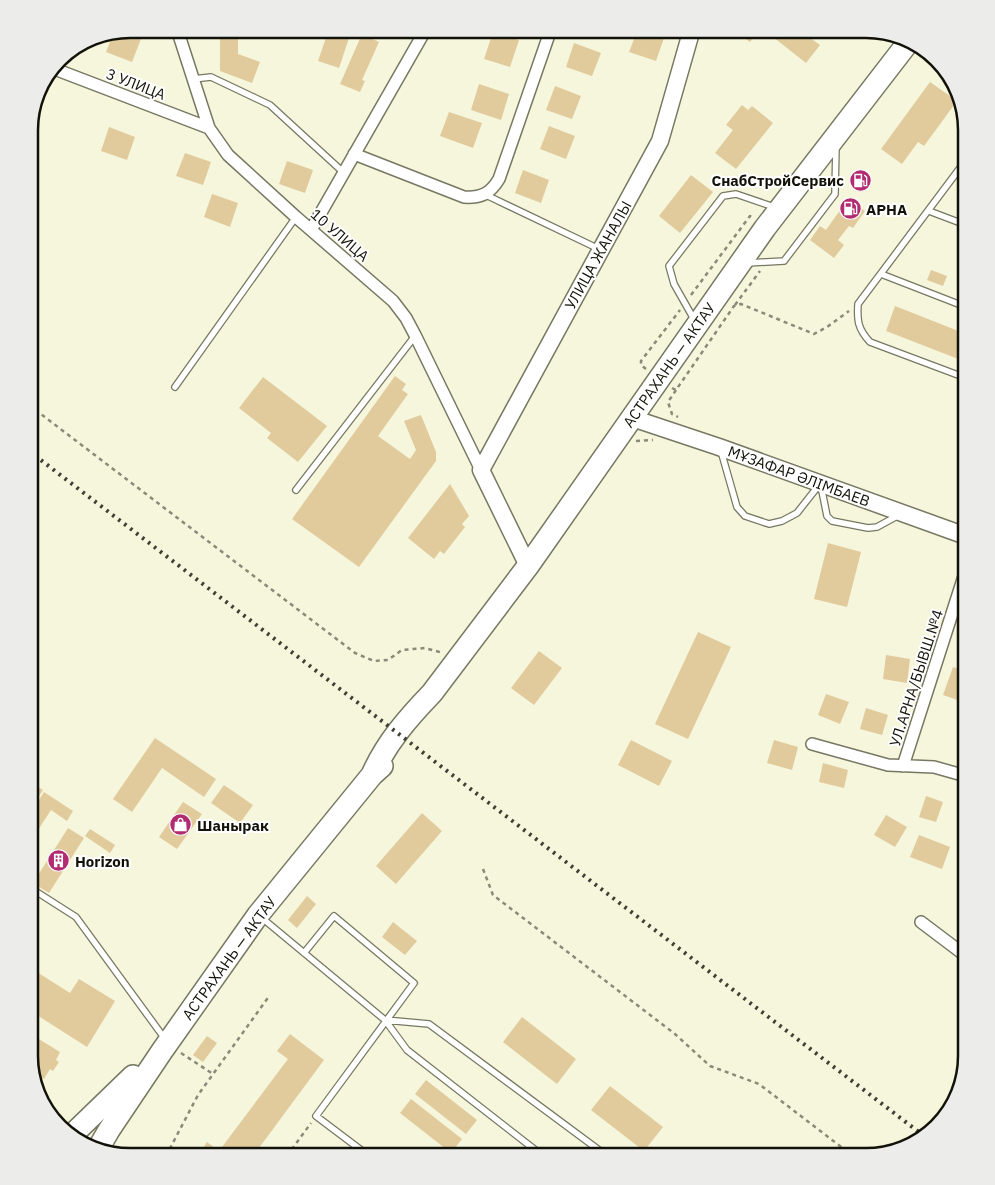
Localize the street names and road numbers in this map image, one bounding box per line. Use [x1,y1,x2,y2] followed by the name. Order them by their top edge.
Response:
[104,64,169,104] street label: 3 УЛИЦА
[560,197,636,313] street label: УЛИЦА ЖАНАЛЫ
[307,204,373,266] street label: 10 УЛИЦА
[619,299,719,431] street label: АСТРАХАНЬ — АКТАУ
[725,441,873,511] street label: МҰЗАФАР ӘЛІМБАЕВ
[885,607,947,749] street label: УЛ.АРНА/БЫВШ.№4
[178,892,280,1024] street label: АСТРАХАНЬ — АКТАУ

